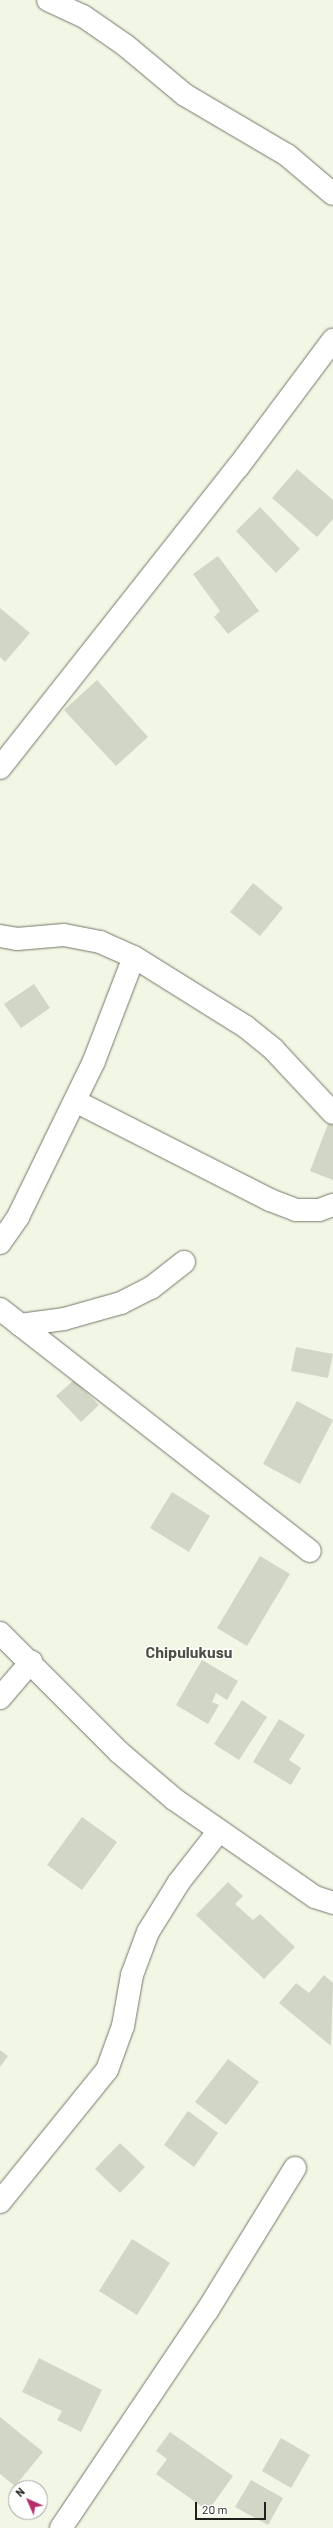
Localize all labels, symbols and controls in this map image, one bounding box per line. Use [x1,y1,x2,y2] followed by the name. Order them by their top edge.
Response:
[146,1642,232,1662] district label: Chipulukusu
[8,2480,48,2520] north arrow
[13,2485,27,2499] text: N
[197,2494,268,2520] scale bar
[202,2502,228,2516] text: 20 m

